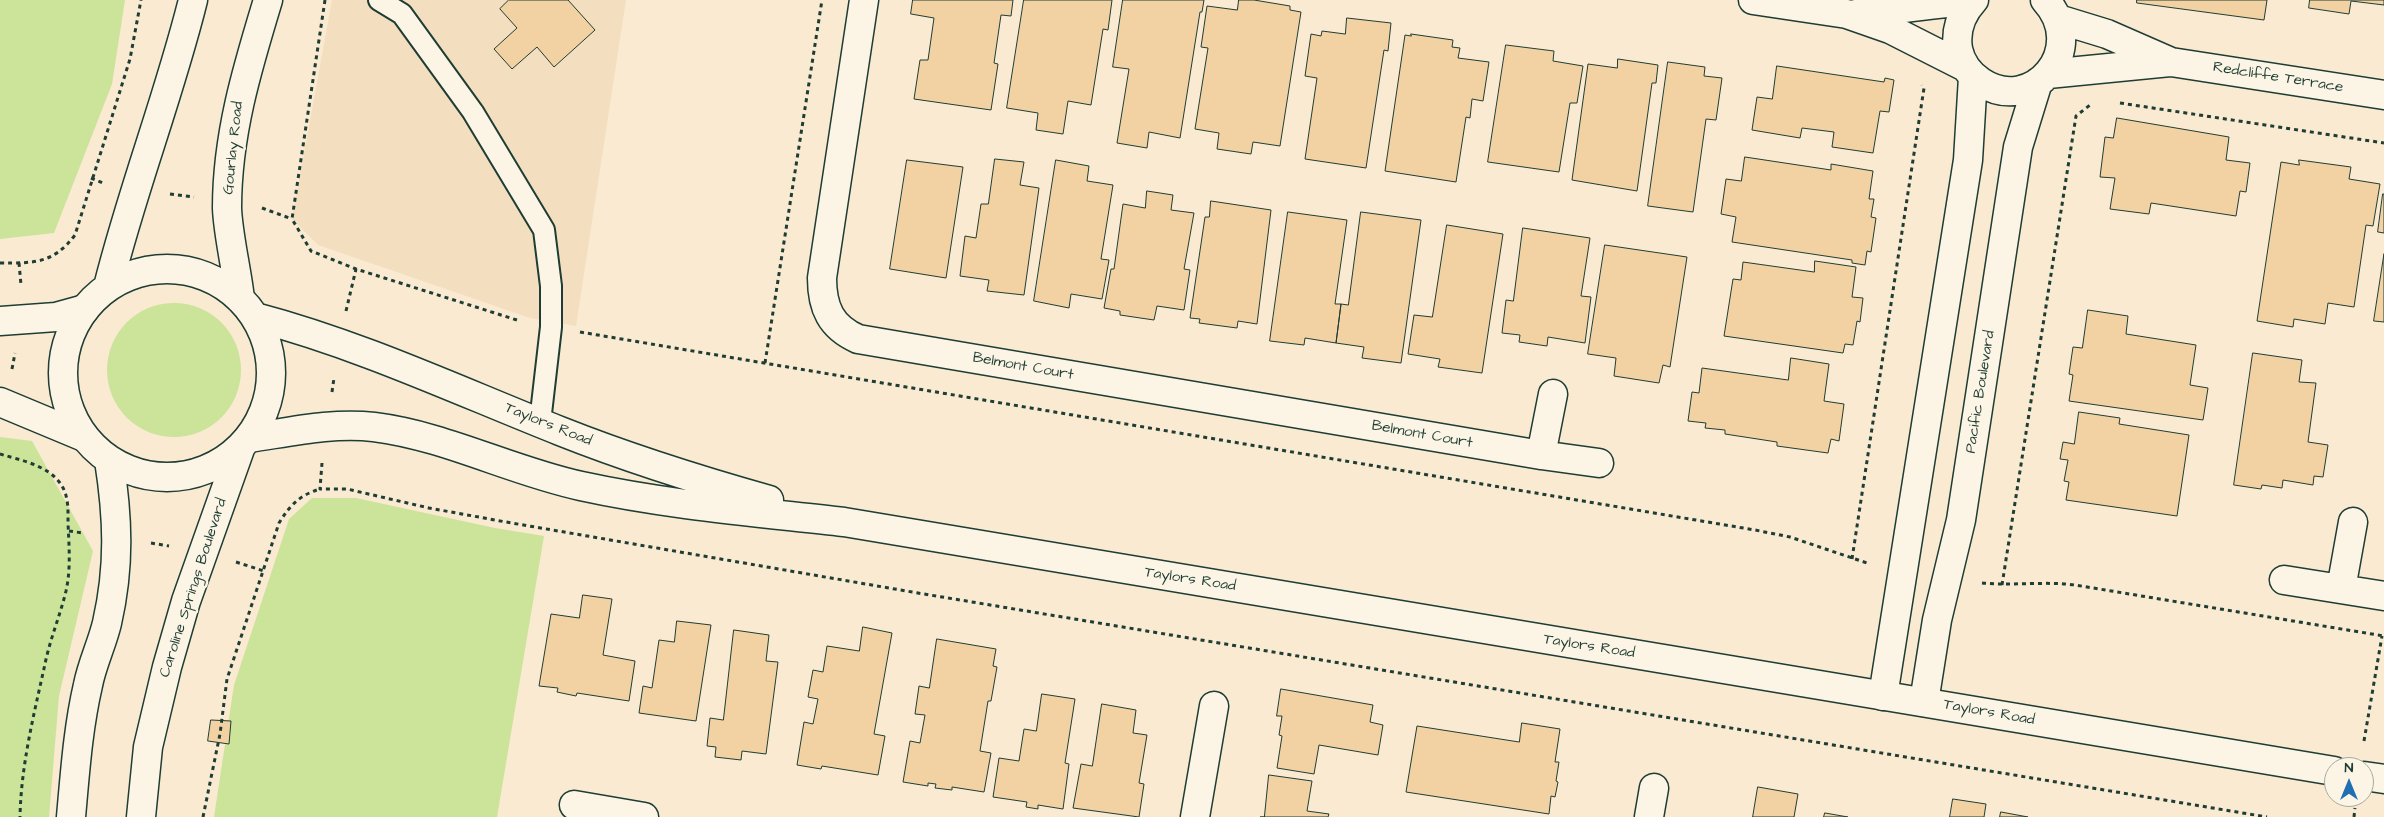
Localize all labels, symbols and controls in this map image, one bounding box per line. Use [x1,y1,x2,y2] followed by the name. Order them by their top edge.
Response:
[2212,59,2344,97] street label: Redcliffe Terrace
[220,101,248,195] street label: Gourlay Road
[1962,329,2000,455] street label: Pacific Boulevard
[971,349,1075,385] street label: Belmont Court
[502,399,594,451] street label: Taylors Road
[1370,417,1474,453] street label: Belmont Court
[157,496,231,680] street label: Caroline Springs Boulevard
[1143,564,1237,596] street label: Taylors Road
[1542,631,1636,663] street label: Taylors Road
[1942,696,2036,730] street label: Taylors Road
[2324,757,2374,807] north arrow
[2345,758,2353,778] text: N

